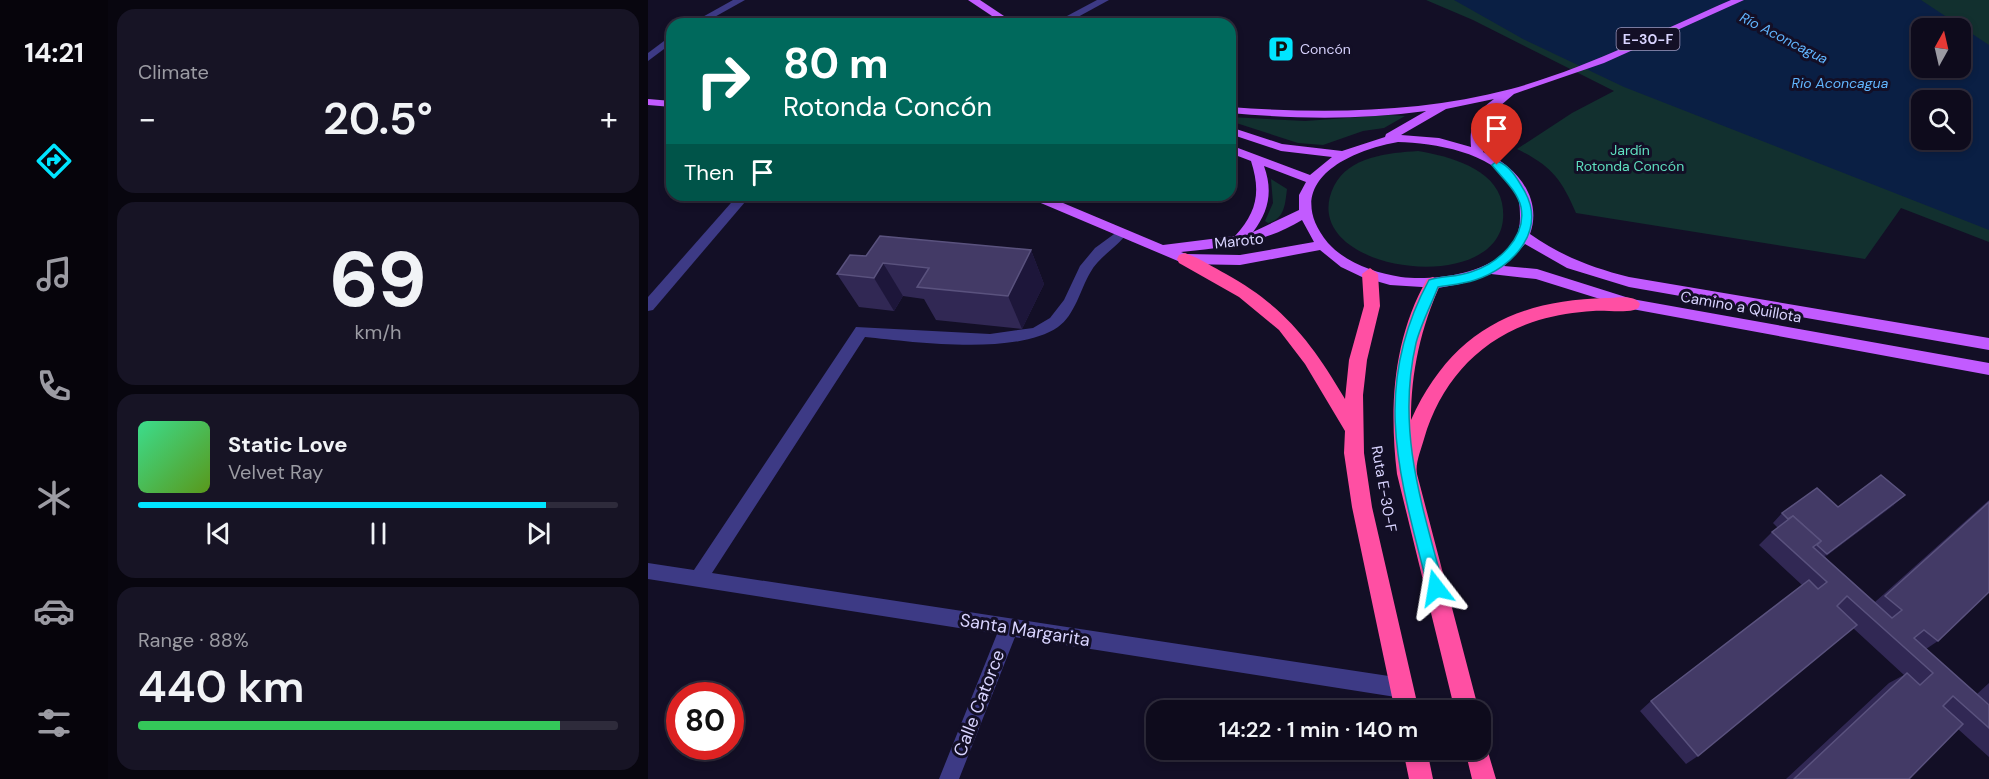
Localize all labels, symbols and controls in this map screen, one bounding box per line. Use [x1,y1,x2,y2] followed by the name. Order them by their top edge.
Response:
[1737,8,1831,68] water label: Río Aconcagua
[1911,18,1971,78] north arrow
[1911,18,1971,150] map controls
[1616,28,1680,50] road number: E-30-F
[1266,34,1296,64] parking icon: Concón
[24,35,84,70] text: 14:21
[783,36,889,91] text: 80 m
[1300,40,1351,58] place label: Concón
[684,42,762,120] icon: right
[138,59,209,85] text: Climate
[1792,74,1889,92] water label: Rio Aconcagua
[323,89,433,148] text: 20.5°
[783,89,992,124] text: Rotonda Concón
[1911,90,1971,150] button: search
[138,97,156,140] text: −
[600,97,618,140] text: +
[1471,103,1522,165] pin
[1480,112,1513,145] icon: arrive
[33,140,75,182] icon: directions
[1576,141,1684,175] park label: Jardín Rotonda Concón
[746,156,779,189] icon: arrive
[684,158,734,187] text: Then
[1213,228,1265,254] street label: Maroto
[329,229,427,330] text: 69
[33,253,75,295] icon: music
[1679,287,1803,327] street label: Camino a Quillota
[354,319,402,345] text: km/h
[33,365,75,407] icon: phone
[228,430,348,459] text: Static Love
[1367,444,1401,534] street label: Ruta E-30-F
[228,459,323,485] text: Velvet Ray
[33,477,75,519] icon: climate
[202,517,235,550] icon: previous
[362,517,395,550] icon: pause
[522,517,555,550] icon: next
[1404,556,1468,620] position arrow
[33,590,75,632] icon: car
[958,608,1092,652] street label: Santa Margarita
[138,627,249,653] text: Range · 88%
[948,646,1010,760] street label: Calle Catorce
[138,657,305,716] text: 440 km
[666,682,744,760] speed limit sign: 80
[33,702,75,744] icon: filters
[1219,715,1418,744] text: 14:22 · 1 min · 140 m

